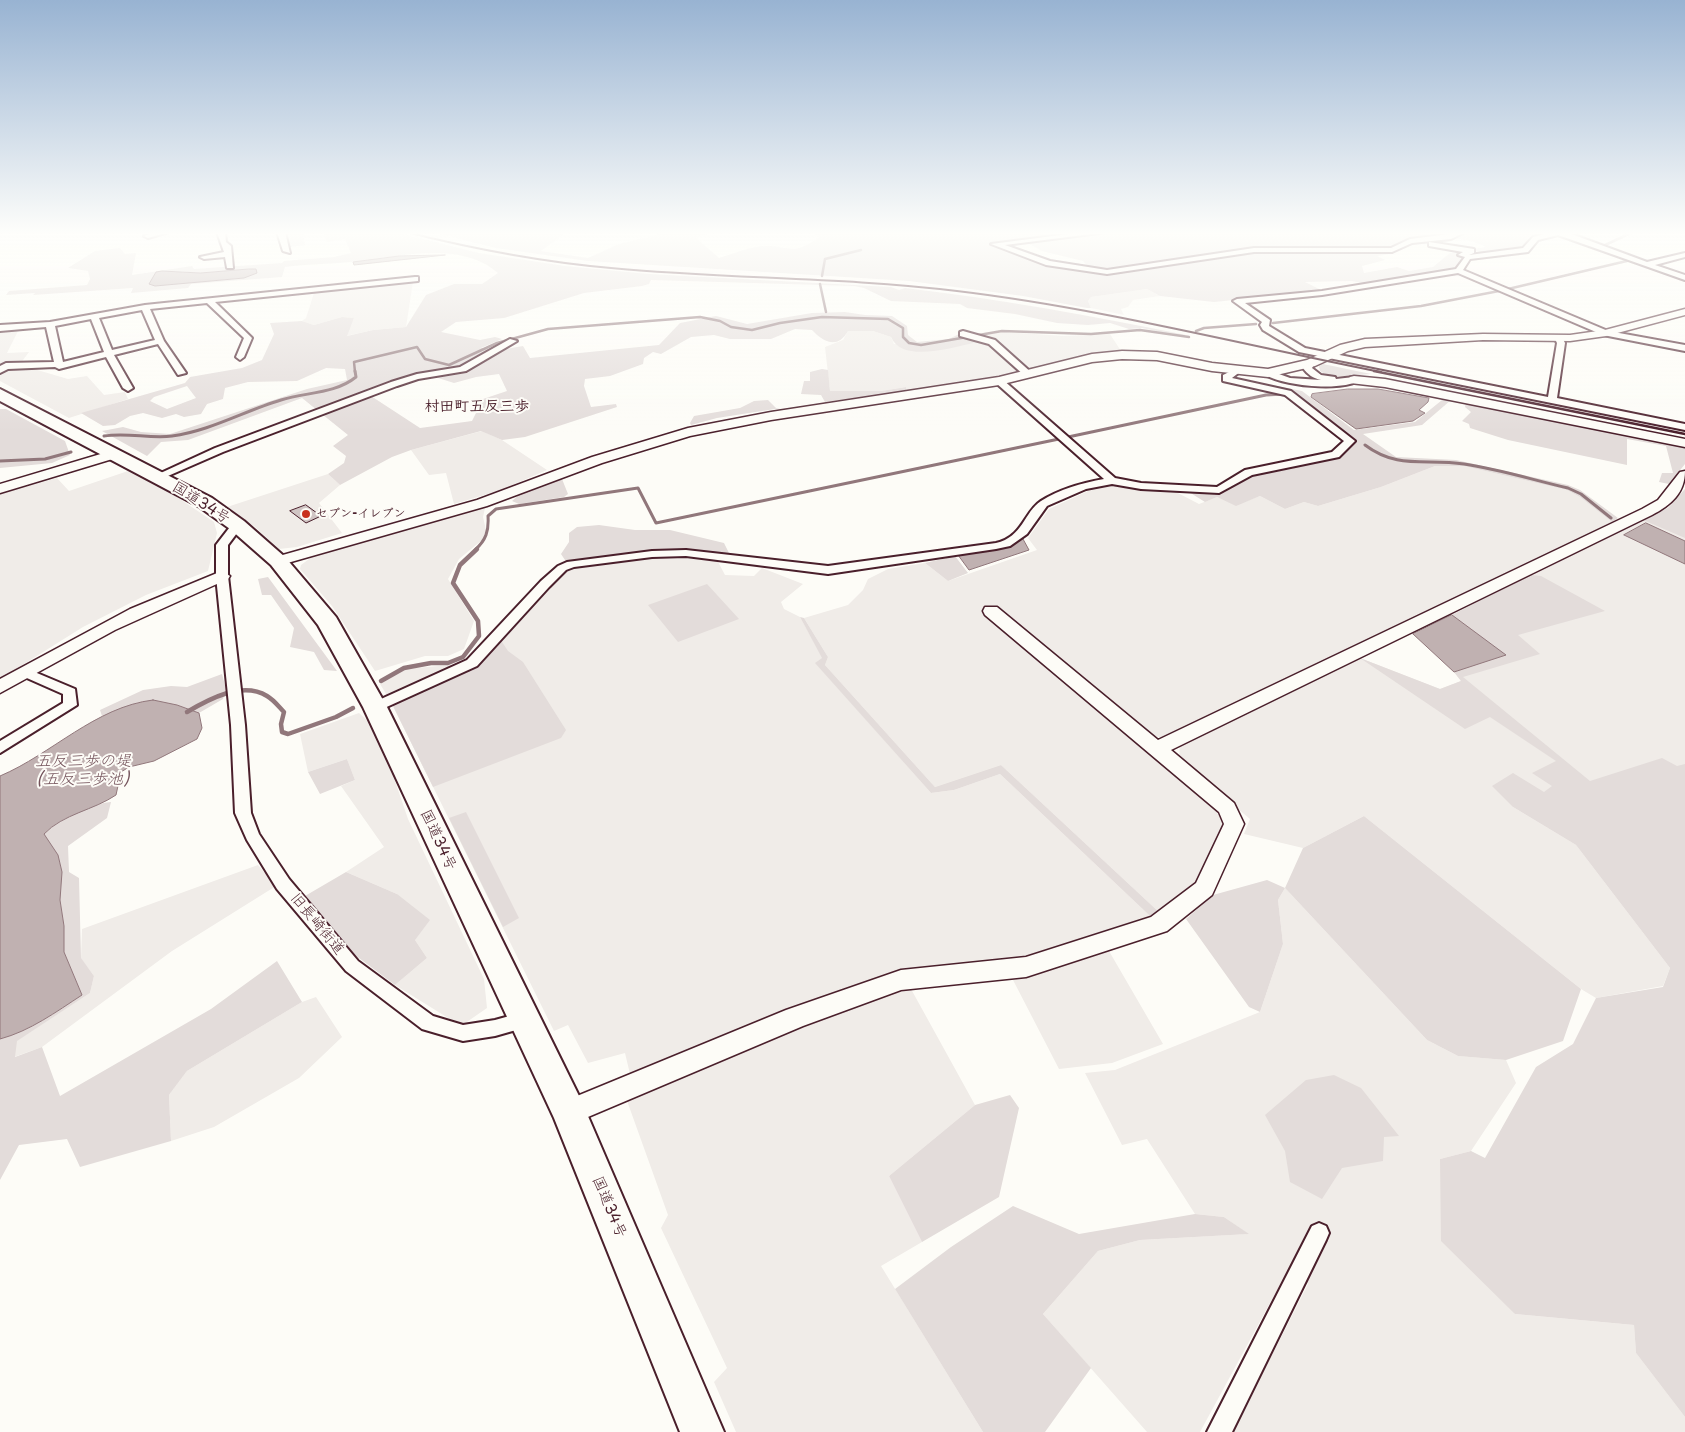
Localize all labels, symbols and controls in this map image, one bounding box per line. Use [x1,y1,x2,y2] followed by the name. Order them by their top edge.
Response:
[425,398,529,416] district label: 村田町五反三歩
[169,478,233,528] street label: 国道34号
[316,507,406,521] place label: セブン-イレブン
[300,508,312,520] marker: セブン-イレブン
[35,752,131,790] water label: 五反三歩の堤 (五反三歩池)
[416,807,460,873] street label: 国道34号
[286,889,348,959] street label: 旧長崎街道
[588,1174,630,1240] street label: 国道34号

